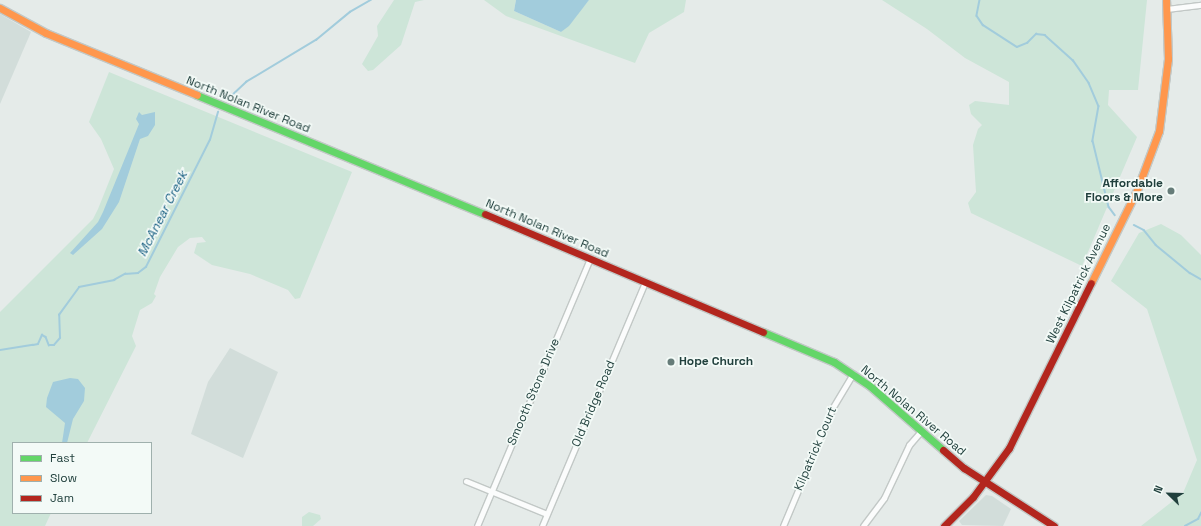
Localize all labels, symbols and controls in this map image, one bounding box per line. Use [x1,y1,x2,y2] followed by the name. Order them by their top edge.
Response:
[184,74,312,136] street label: North Nolan River Road
[135,169,191,259] water label: McAnear Creek
[1085,177,1163,205] place label: Affordable Floors & More
[1166,186,1176,196] marker: Affordable Floors & More
[483,196,611,262] street label: North Nolan River Road
[1044,222,1114,346] street label: West Kilpatrick Avenue
[505,336,563,448] street label: Smooth Stone Drive
[679,355,753,369] place label: Hope Church
[666,357,676,367] marker: Hope Church
[569,359,619,449] street label: Old Bridge Road
[858,363,968,459] street label: North Nolan River Road
[792,405,840,493] street label: Kilpatrick Court
[12,442,152,514] legend
[50,450,75,466] text: Fast
[50,470,77,486] text: Slow
[1149,474,1189,514] north arrow
[1150,483,1166,495] text: N
[50,490,74,506] text: Jam

